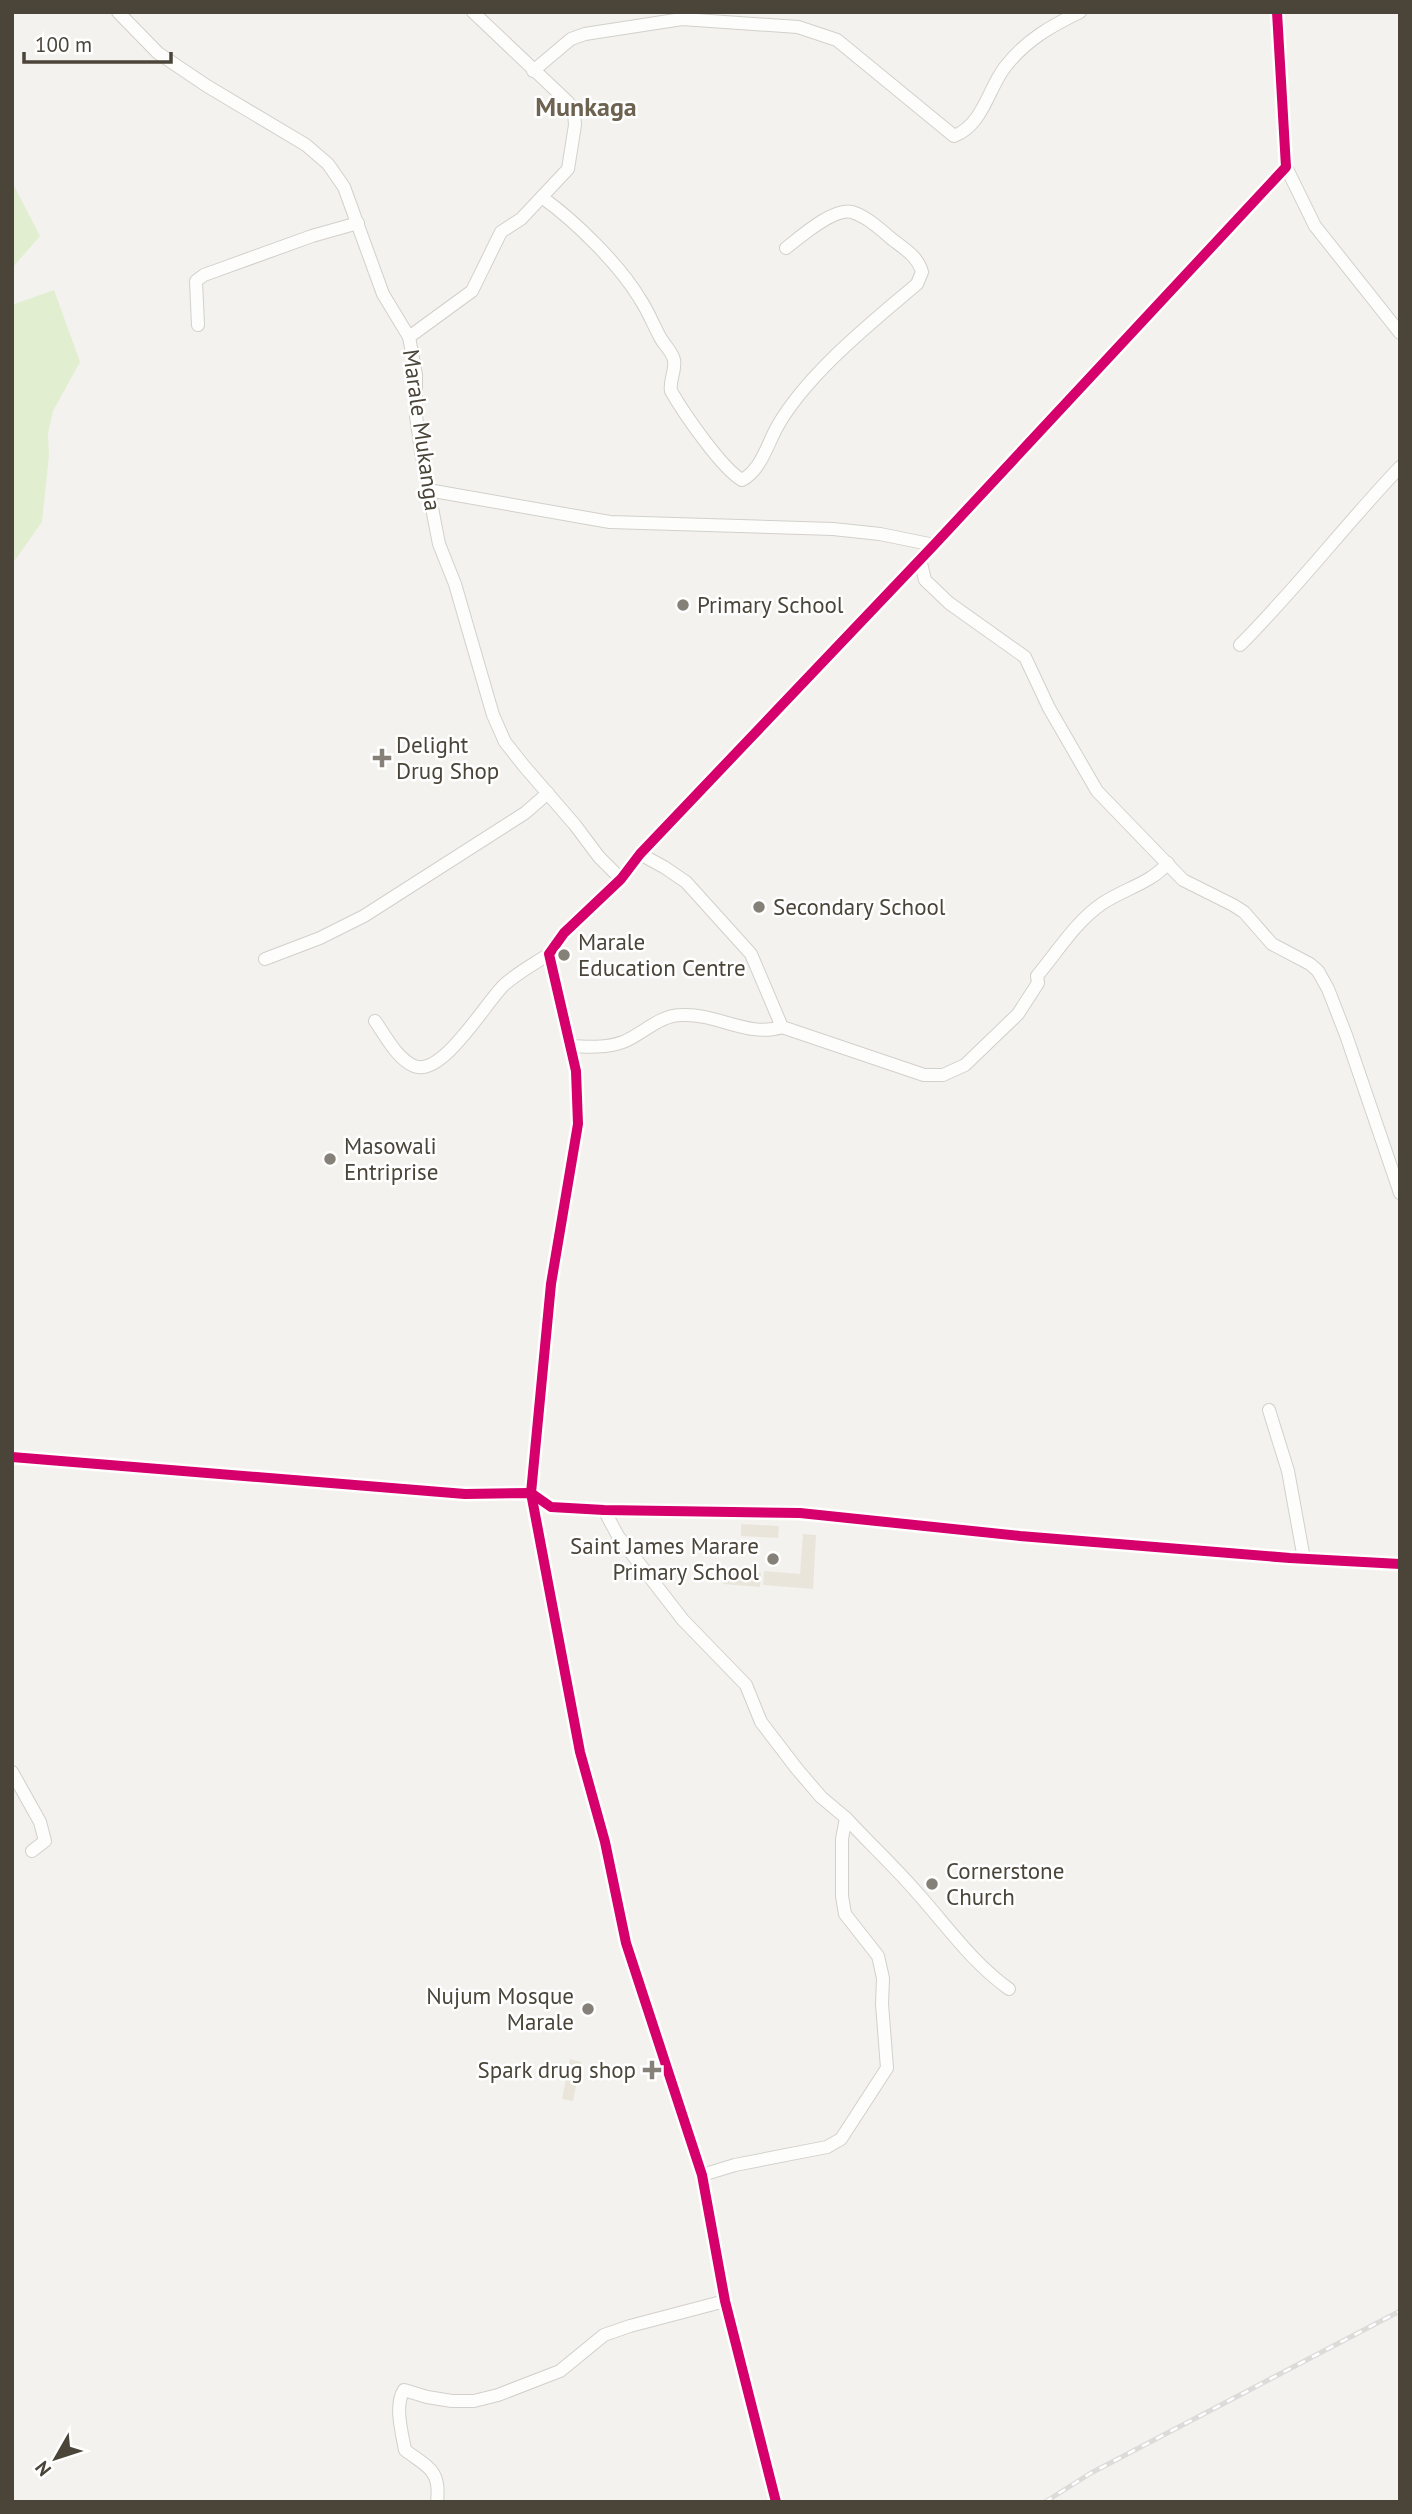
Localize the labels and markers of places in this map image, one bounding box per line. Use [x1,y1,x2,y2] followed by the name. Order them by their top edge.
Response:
[697,590,844,619] place label: Primary School
[675,597,691,613] marker: Primary School
[396,730,499,785] place label: Delight Drug Shop
[374,750,390,766] marker: Delight Drug Shop
[773,892,946,921] place label: Secondary School
[751,899,767,915] marker: Secondary School
[578,927,746,982] place label: Marale Education Centre
[556,947,572,963] marker: Marale Education Centre
[344,1131,438,1186] place label: Masowali Entriprise
[322,1151,338,1167] marker: Masowali Entriprise
[570,1531,759,1586] place label: Saint James Marare Primary School
[765,1551,781,1567] marker: Saint James Marare Primary School
[946,1856,1064,1911] place label: Cornerstone Church
[924,1876,940,1892] marker: Cornerstone Church
[426,1981,574,2036] place label: Nujum Mosque Marale
[580,2001,596,2017] marker: Nujum Mosque Marale
[478,2055,636,2084] place label: Spark drug shop
[642,2060,662,2080] marker: Spark drug shop

